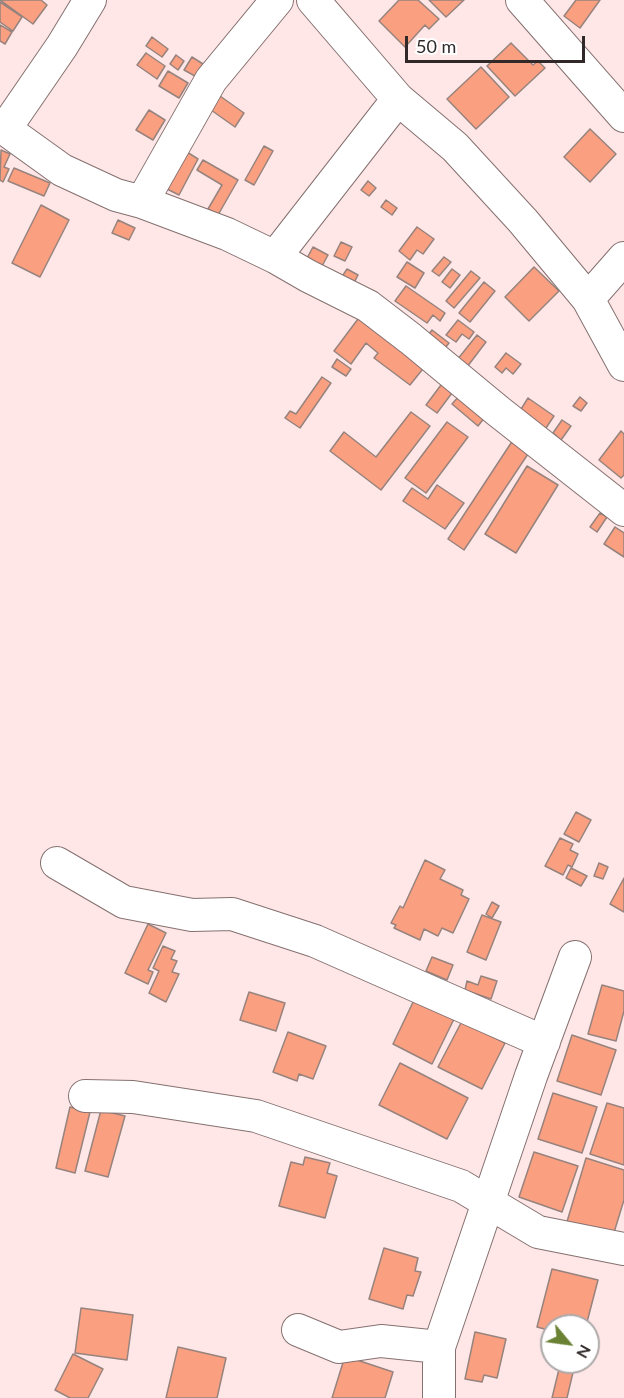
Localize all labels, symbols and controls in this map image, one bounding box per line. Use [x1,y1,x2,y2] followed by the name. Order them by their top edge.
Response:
[408,24,588,62] scale bar
[416,35,456,57] text: 50 m
[540,1314,600,1374] north arrow
[573,1342,596,1362] text: N

